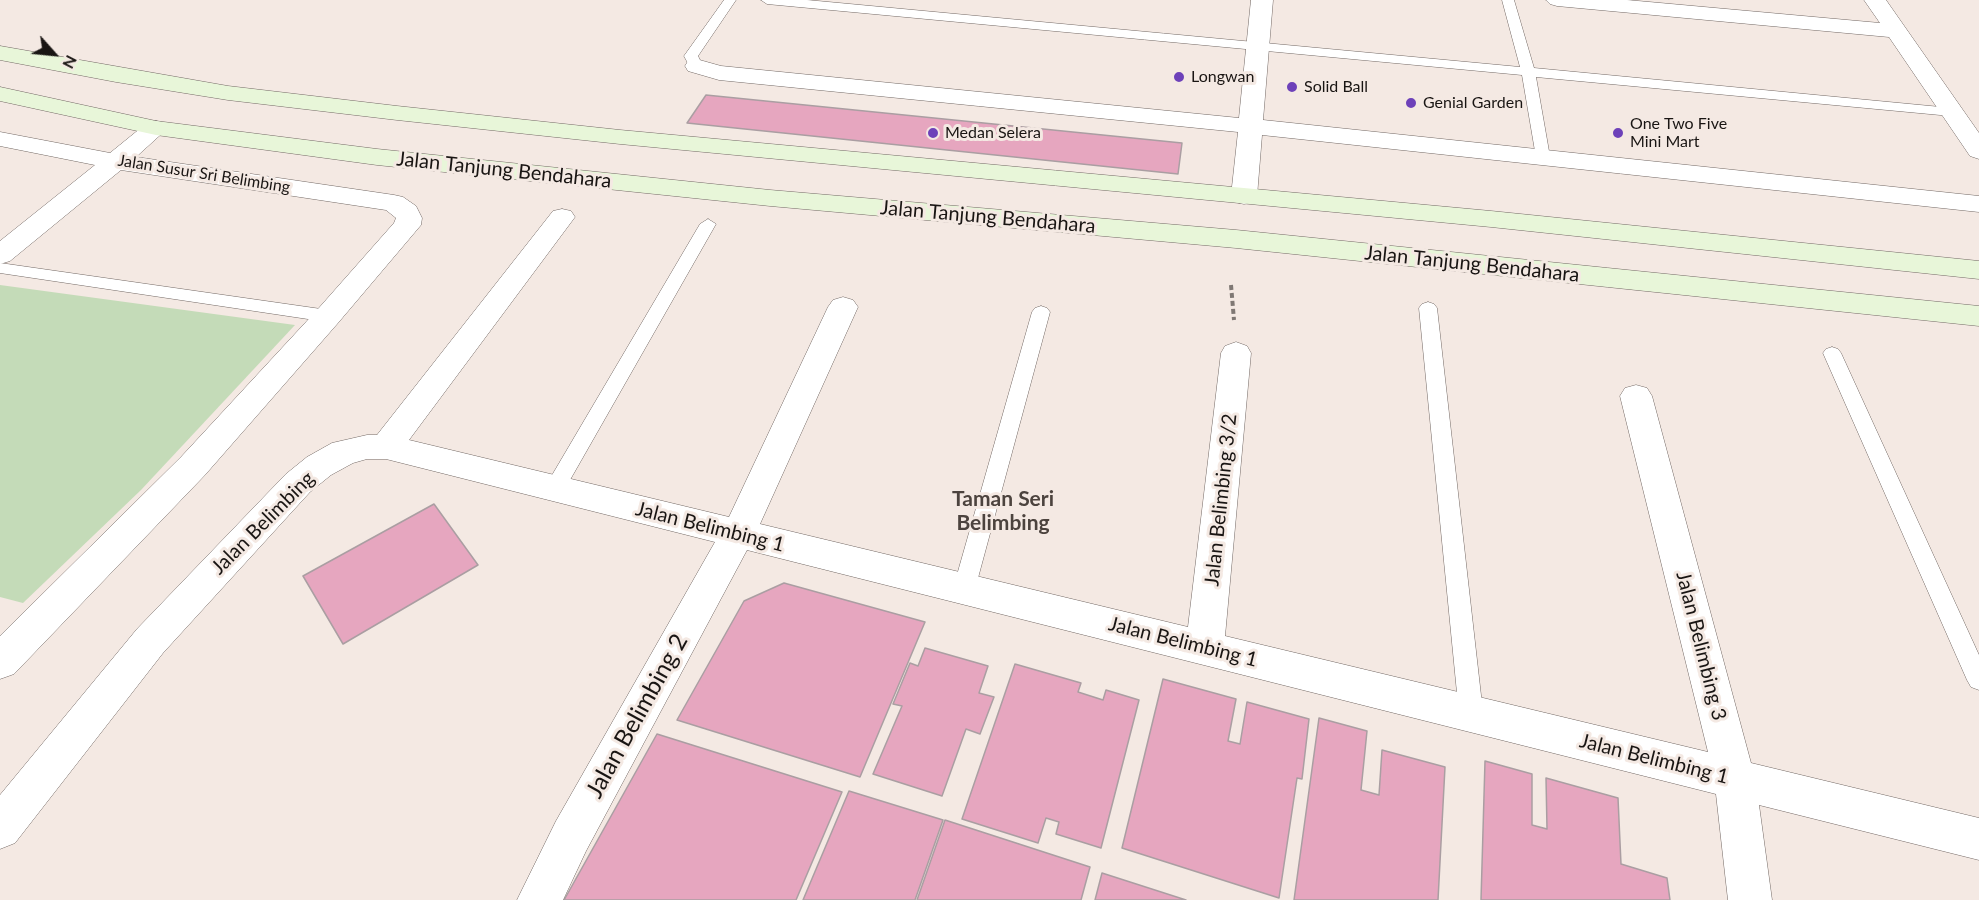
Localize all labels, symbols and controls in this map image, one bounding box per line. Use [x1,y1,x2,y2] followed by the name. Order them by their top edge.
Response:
[24,24,84,84] north arrow
[59,53,82,72] text: N
[1191,67,1254,87] place label: Longwan
[1172,70,1186,84] marker: Longwan
[1304,77,1368,97] place label: Solid Ball
[1285,80,1299,94] marker: Solid Ball
[1423,93,1523,113] place label: Genial Garden
[1404,96,1418,110] marker: Genial Garden
[1630,114,1727,152] place label: One Two Five Mini Mart
[945,123,1041,143] place label: Medan Selera
[926,126,940,140] marker: Medan Selera
[1611,126,1625,140] marker: One Two Five Mini Mart
[395,147,613,193] street label: Jalan Tanjung Bendahara
[117,151,291,197] street label: Jalan Susur Sri Belimbing
[879,196,1097,238] street label: Jalan Tanjung Bendahara
[1363,241,1581,287] street label: Jalan Tanjung Bendahara
[1200,413,1242,587] street label: Jalan Belimbing 3/2
[207,467,319,579] street label: Jalan Belimbing
[952,486,1054,536] district label: Taman Seri Belimbing
[633,497,787,557] street label: Jalan Belimbing 1
[1671,569,1731,723] street label: Jalan Belimbing 3
[1106,612,1260,672] street label: Jalan Belimbing 1
[580,629,694,803] street label: Jalan Belimbing 2
[1577,729,1731,789] street label: Jalan Belimbing 1

